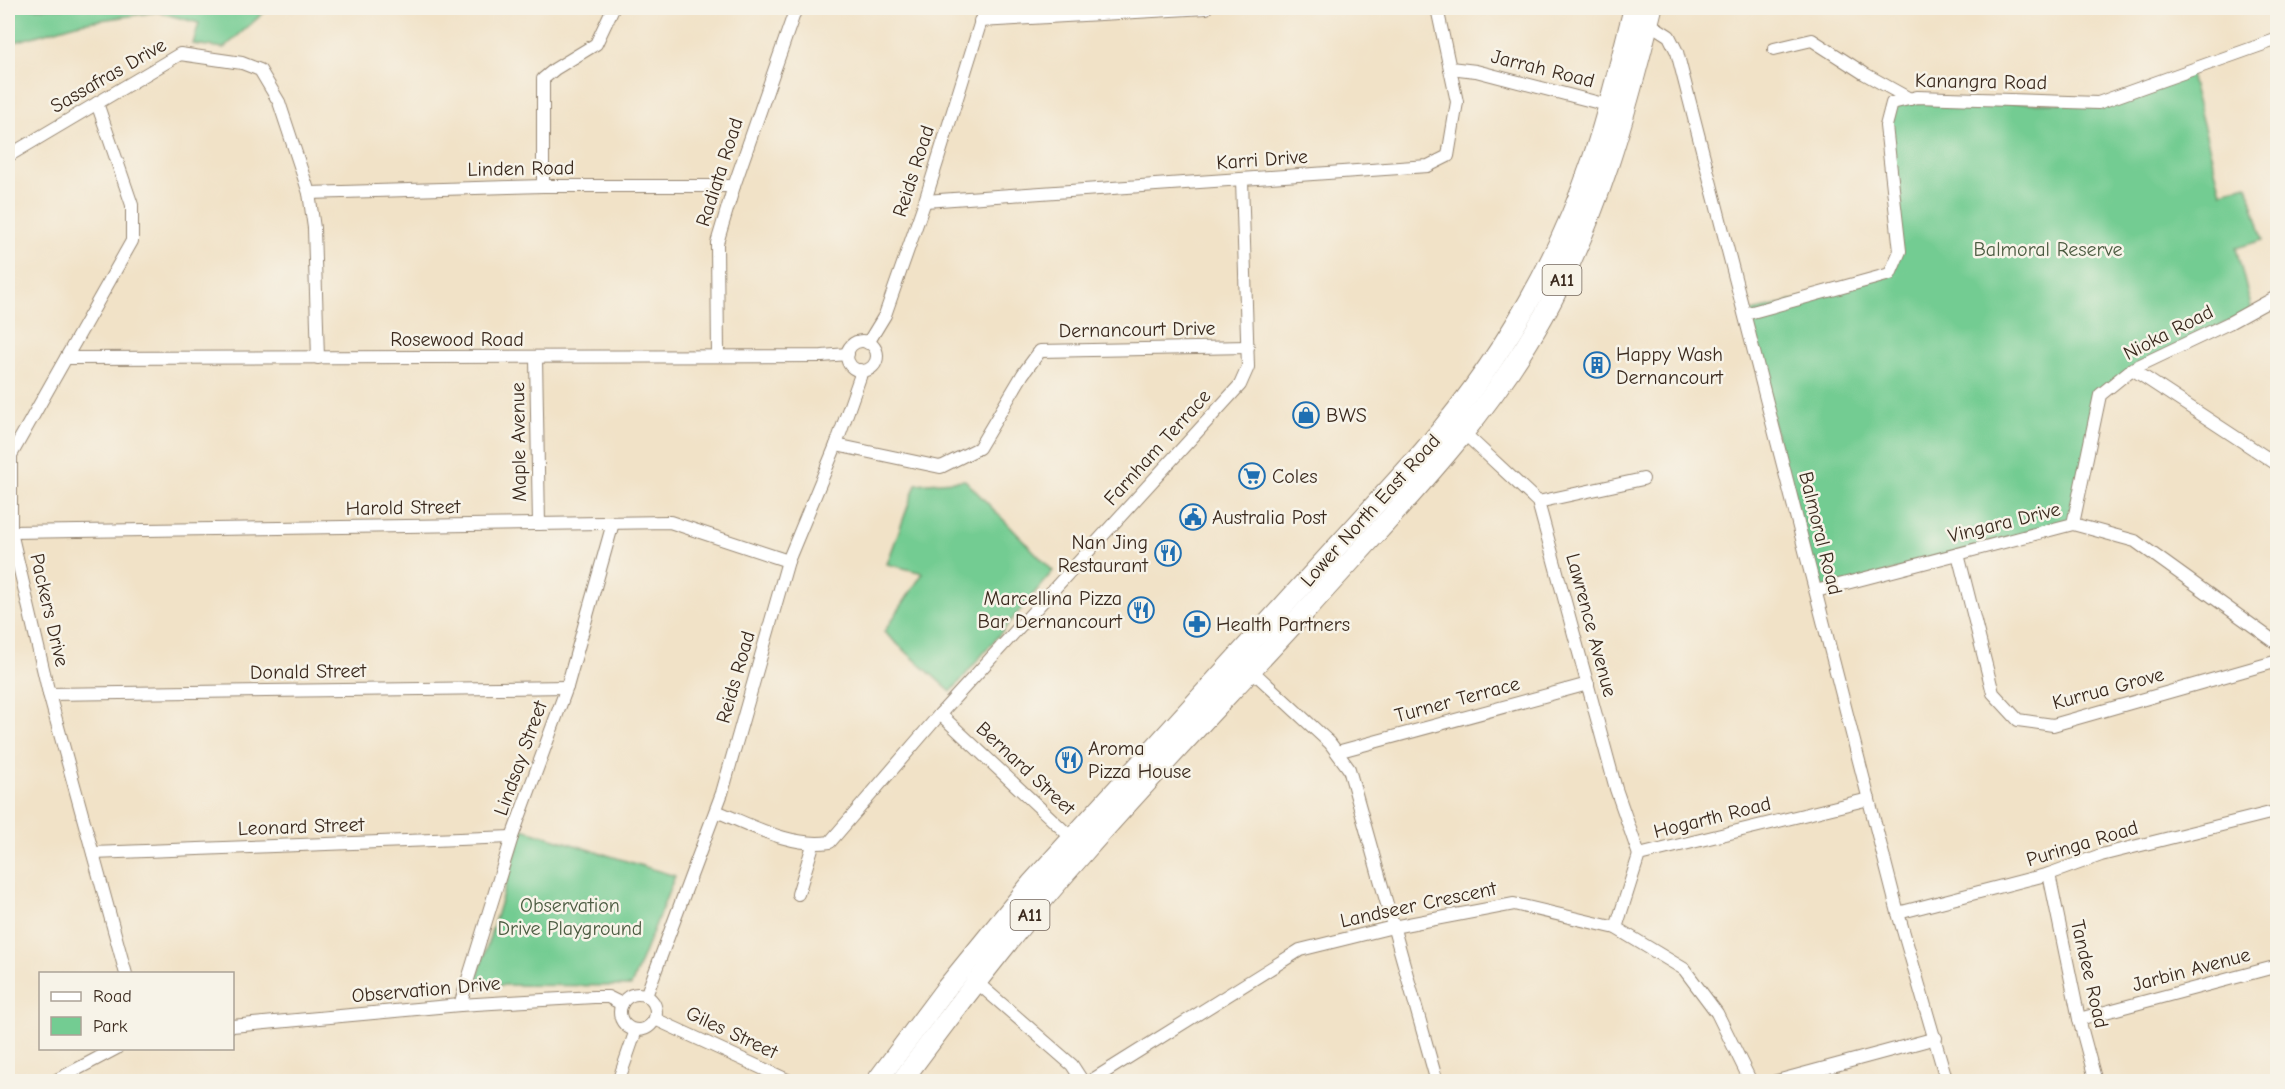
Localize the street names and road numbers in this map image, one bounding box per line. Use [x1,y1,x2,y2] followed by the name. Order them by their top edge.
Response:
[46,33,170,118] street label: Sassafras Drive
[1489,45,1597,92] street label: Jarrah Road
[1915,69,2047,94] street label: Kanangra Road
[691,115,748,229] street label: Radiata Road
[888,122,939,220] street label: Reids Road
[1216,145,1309,174] street label: Karri Drive
[467,156,575,181] street label: Linden Road
[1542,265,1582,295] road number: A11
[2119,300,2217,365] street label: Nioka Road
[1058,317,1216,342] street label: Dernancourt Drive
[390,328,524,351] street label: Rosewood Road
[506,382,531,502] street label: Maple Avenue
[1099,385,1216,510] street label: Farnham Terrace
[1296,429,1445,591] street label: Lower North East Road
[1794,469,1847,597] street label: Balmoral Road
[345,495,462,520] street label: Harold Street
[1946,497,2063,548] street label: Vingara Drive
[25,551,74,669] street label: Packers Drive
[1561,551,1622,700] street label: Lawrence Avenue
[711,628,760,726] street label: Reids Road
[250,659,368,684] street label: Donald Street
[2050,663,2167,714] street label: Kurrua Grove
[1392,672,1522,727] street label: Turner Terrace
[489,696,552,819] street label: Lindsay Street
[972,717,1081,821] street label: Bernard Street
[1651,792,1773,843] street label: Hogarth Road
[237,813,366,840] street label: Leonard Street
[2023,816,2141,871] street label: Puringa Road
[1338,876,1500,932] street label: Landseer Crescent
[1010,900,1050,930] road number: A11
[2066,918,2113,1031] street label: Tandee Road
[2130,943,2253,996] street label: Jarbin Avenue
[351,972,502,1007] street label: Observation Drive
[682,1001,782,1064] street label: Giles Street

